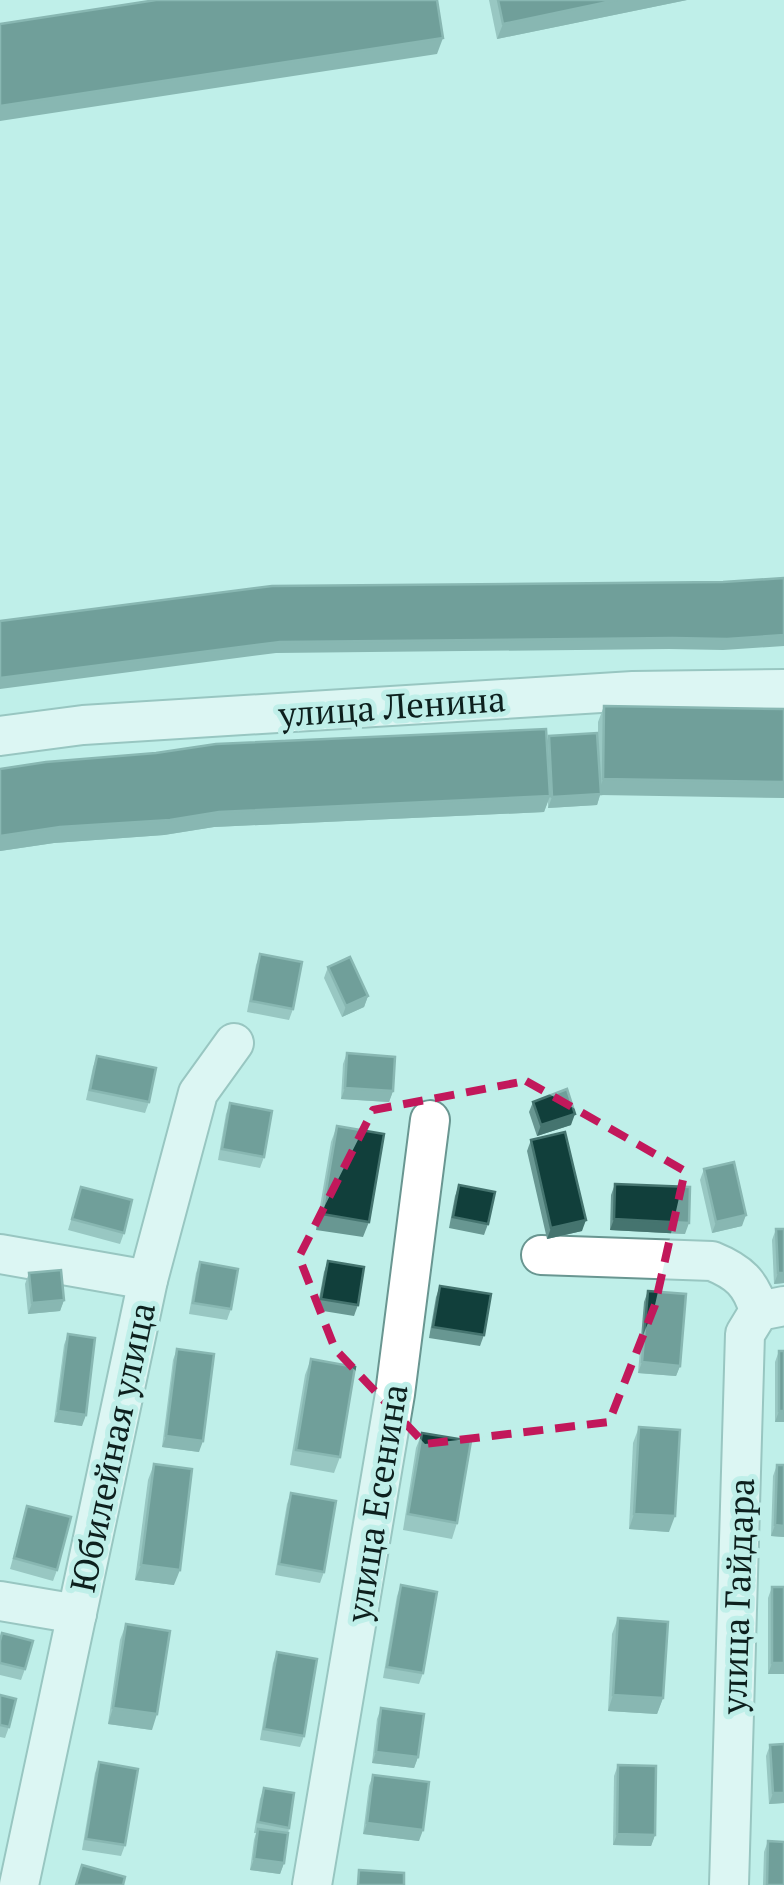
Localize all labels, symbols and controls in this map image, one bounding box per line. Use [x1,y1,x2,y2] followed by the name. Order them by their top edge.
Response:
[276,675,507,737] street label: улица Ленина
[59,1298,165,1596] street label: Юбилейная улица
[334,1381,418,1626] street label: улица Есенина
[710,1477,764,1716] street label: улица Гайдара

